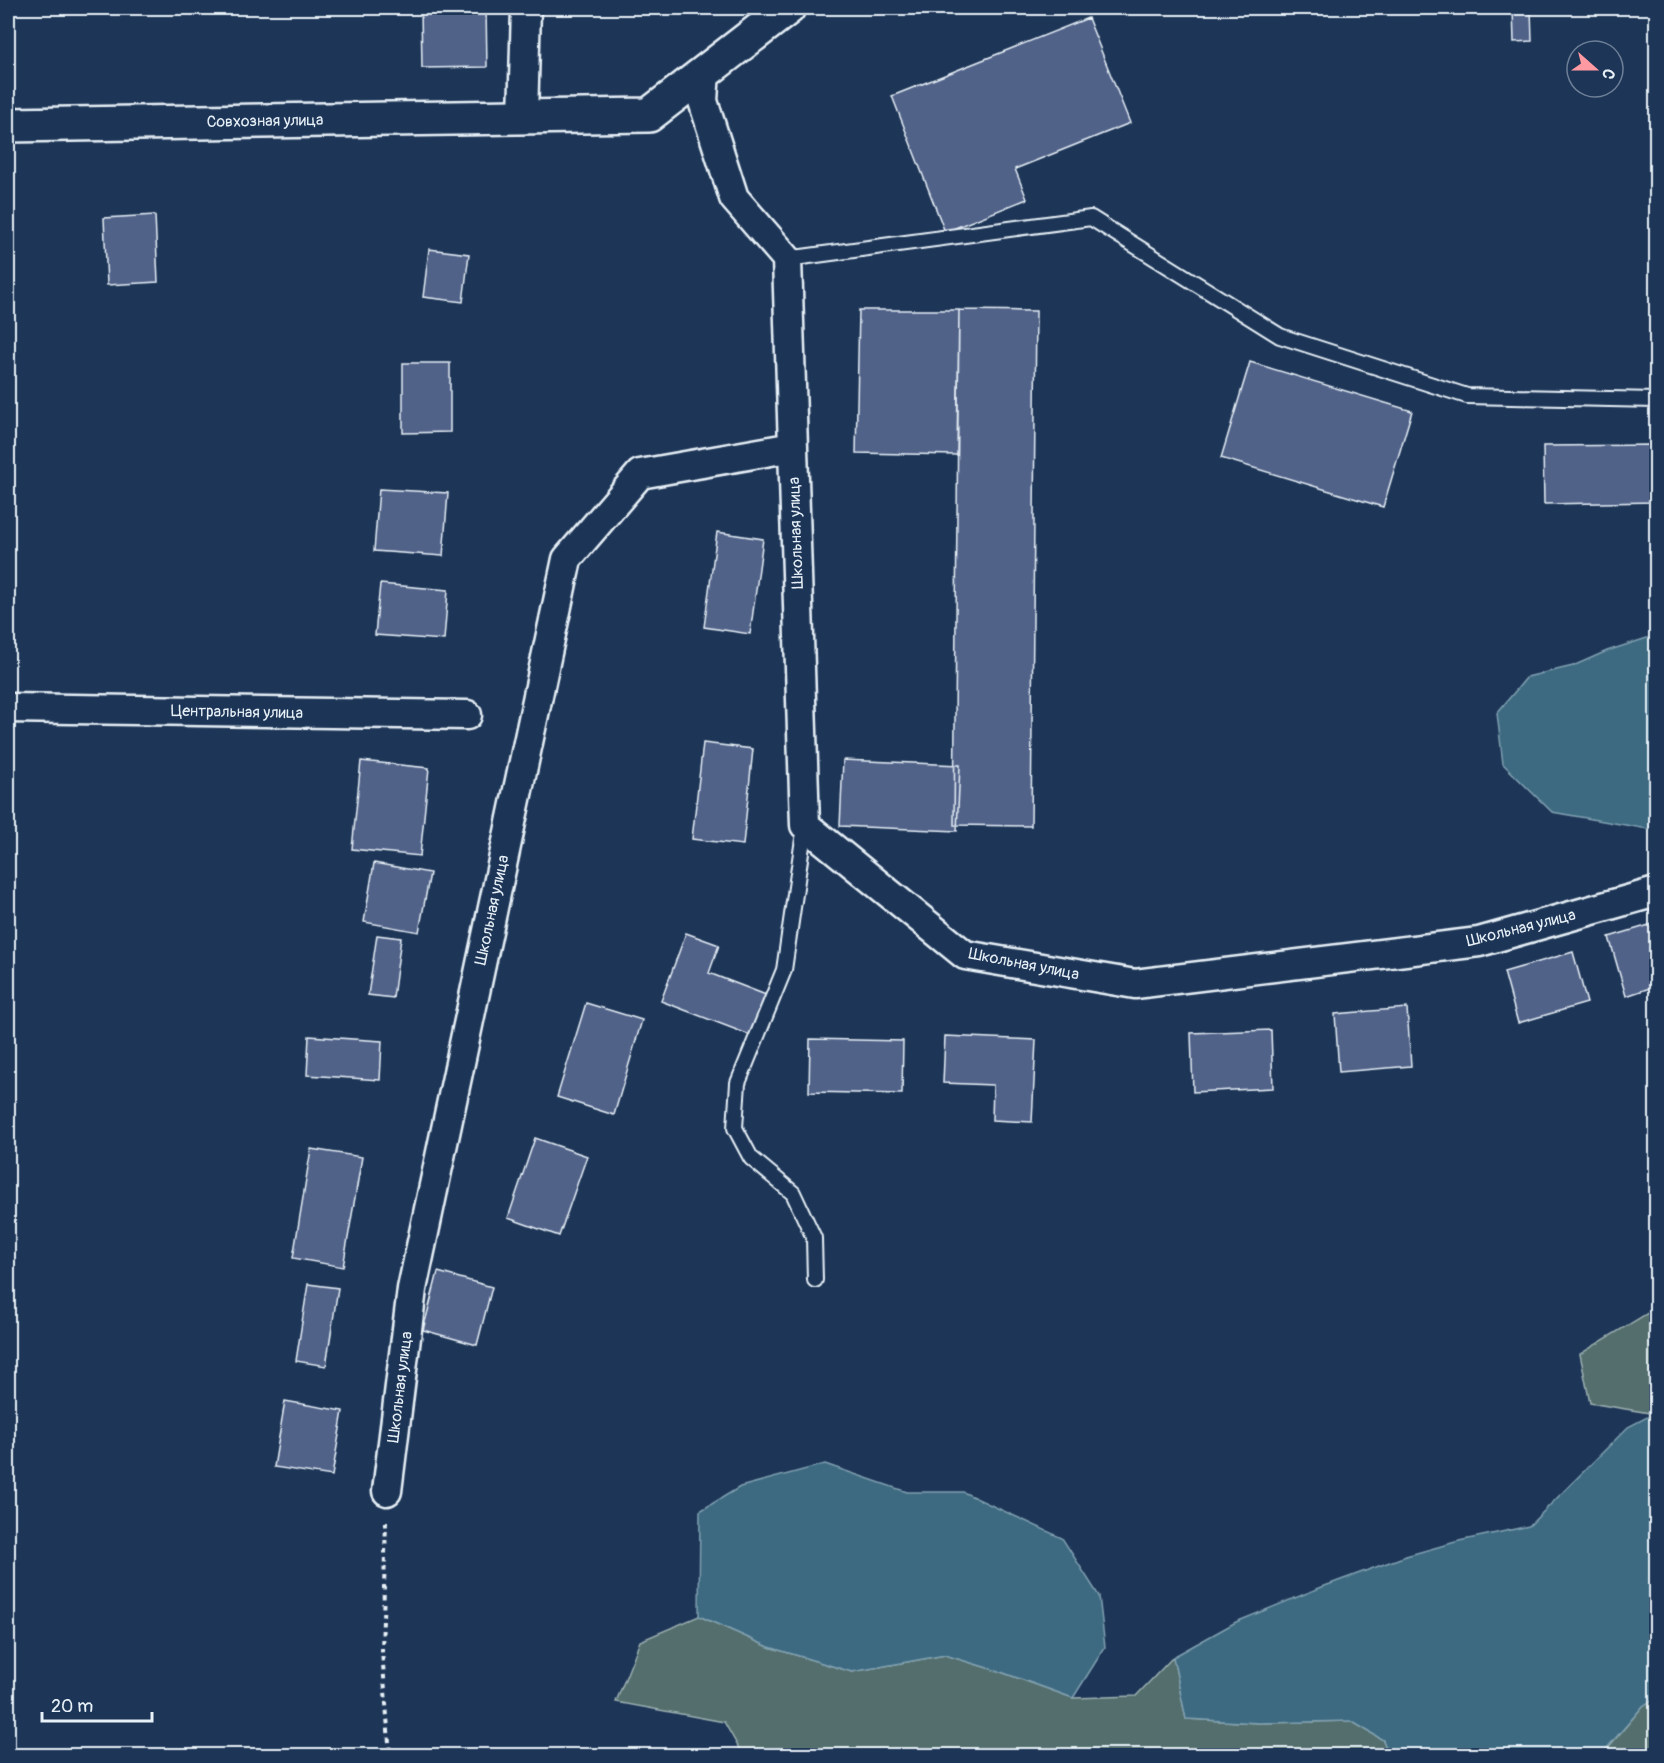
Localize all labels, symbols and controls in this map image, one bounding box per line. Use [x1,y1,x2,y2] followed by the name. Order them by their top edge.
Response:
[1565,39,1625,99] north arrow
[1597,66,1619,82] text: С
[206,110,324,132] street label: Совхозная улица
[784,477,808,589] street label: Школьная улица
[171,701,303,723] street label: Центральная улица
[471,853,513,967] street label: Школьная улица
[1464,905,1578,951] street label: Школьная улица
[967,944,1081,984] street label: Школьная улица
[383,1330,417,1444] street label: Школьная улица
[42,1685,152,1723] scale bar
[51,1695,93,1718] text: 20 m

